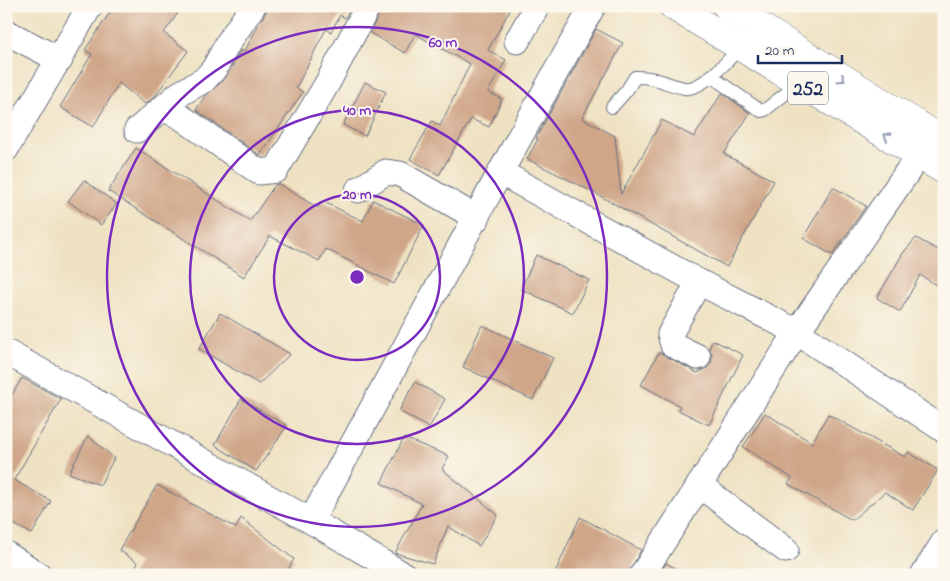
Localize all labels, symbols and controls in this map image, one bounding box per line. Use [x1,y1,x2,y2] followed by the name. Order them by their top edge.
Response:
[428,32,458,54] text: 60 m
[758,32,841,64] scale bar
[765,40,795,62] text: 20 m
[788,72,828,105] road number: 252
[837,72,846,82] one-way arrow
[342,100,371,122] text: 40 m
[883,132,892,142] one-way arrow
[341,184,372,206] text: 20 m
[348,268,366,286] centre of rings

